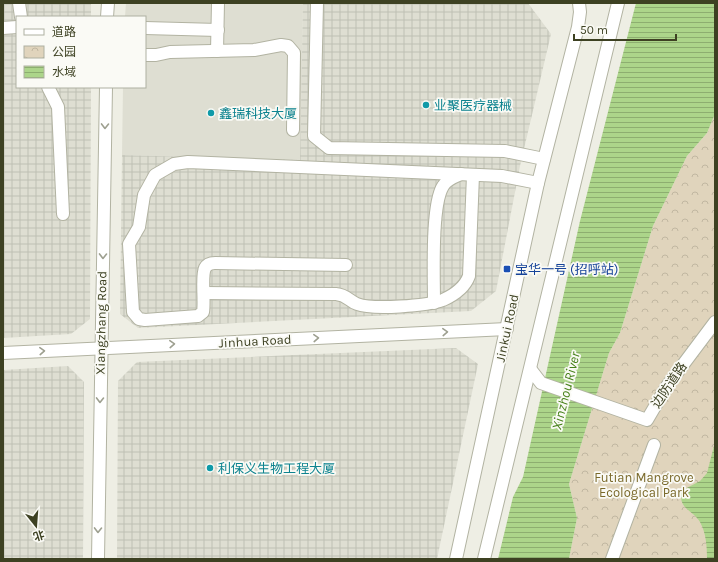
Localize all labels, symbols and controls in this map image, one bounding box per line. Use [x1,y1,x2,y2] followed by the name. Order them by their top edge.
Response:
[16,16,146,88] legend
[574,16,676,42] scale bar
[580,23,608,37] text: 50 m
[52,25,76,39] text: 道路
[52,45,76,59] text: 公园
[52,65,76,79] text: 水域
[434,98,512,113] place label: 业聚医疗器械
[421,100,431,110] marker: 业聚医疗器械
[219,106,297,121] place label: 鑫瑞科技大厦
[206,108,216,118] marker: 鑫瑞科技大厦
[101,123,109,129] one-way arrow
[98,253,107,259] one-way arrow
[515,262,618,277] place label: 宝华一号 (招呼站)
[502,264,512,274] marker: 宝华一号 (招呼站)
[93,271,109,375] street label: Xiangzhang Road
[492,293,522,363] street label: Jinkui Road
[443,328,449,336] one-way arrow
[218,332,292,350] street label: Jinhua Road
[313,334,319,342] one-way arrow
[169,340,175,349] one-way arrow
[39,347,45,355] one-way arrow
[548,349,584,432] water label: Xinzhou River
[648,359,690,411] street label: 边防道路
[96,397,104,403] one-way arrow
[218,461,335,476] place label: 利保义生物工程大厦
[205,463,215,473] marker: 利保义生物工程大厦
[594,470,694,500] park label: Futian Mangrove Ecological Park
[16,506,56,546] north arrow
[32,527,46,543] text: 北
[94,527,103,533] one-way arrow

